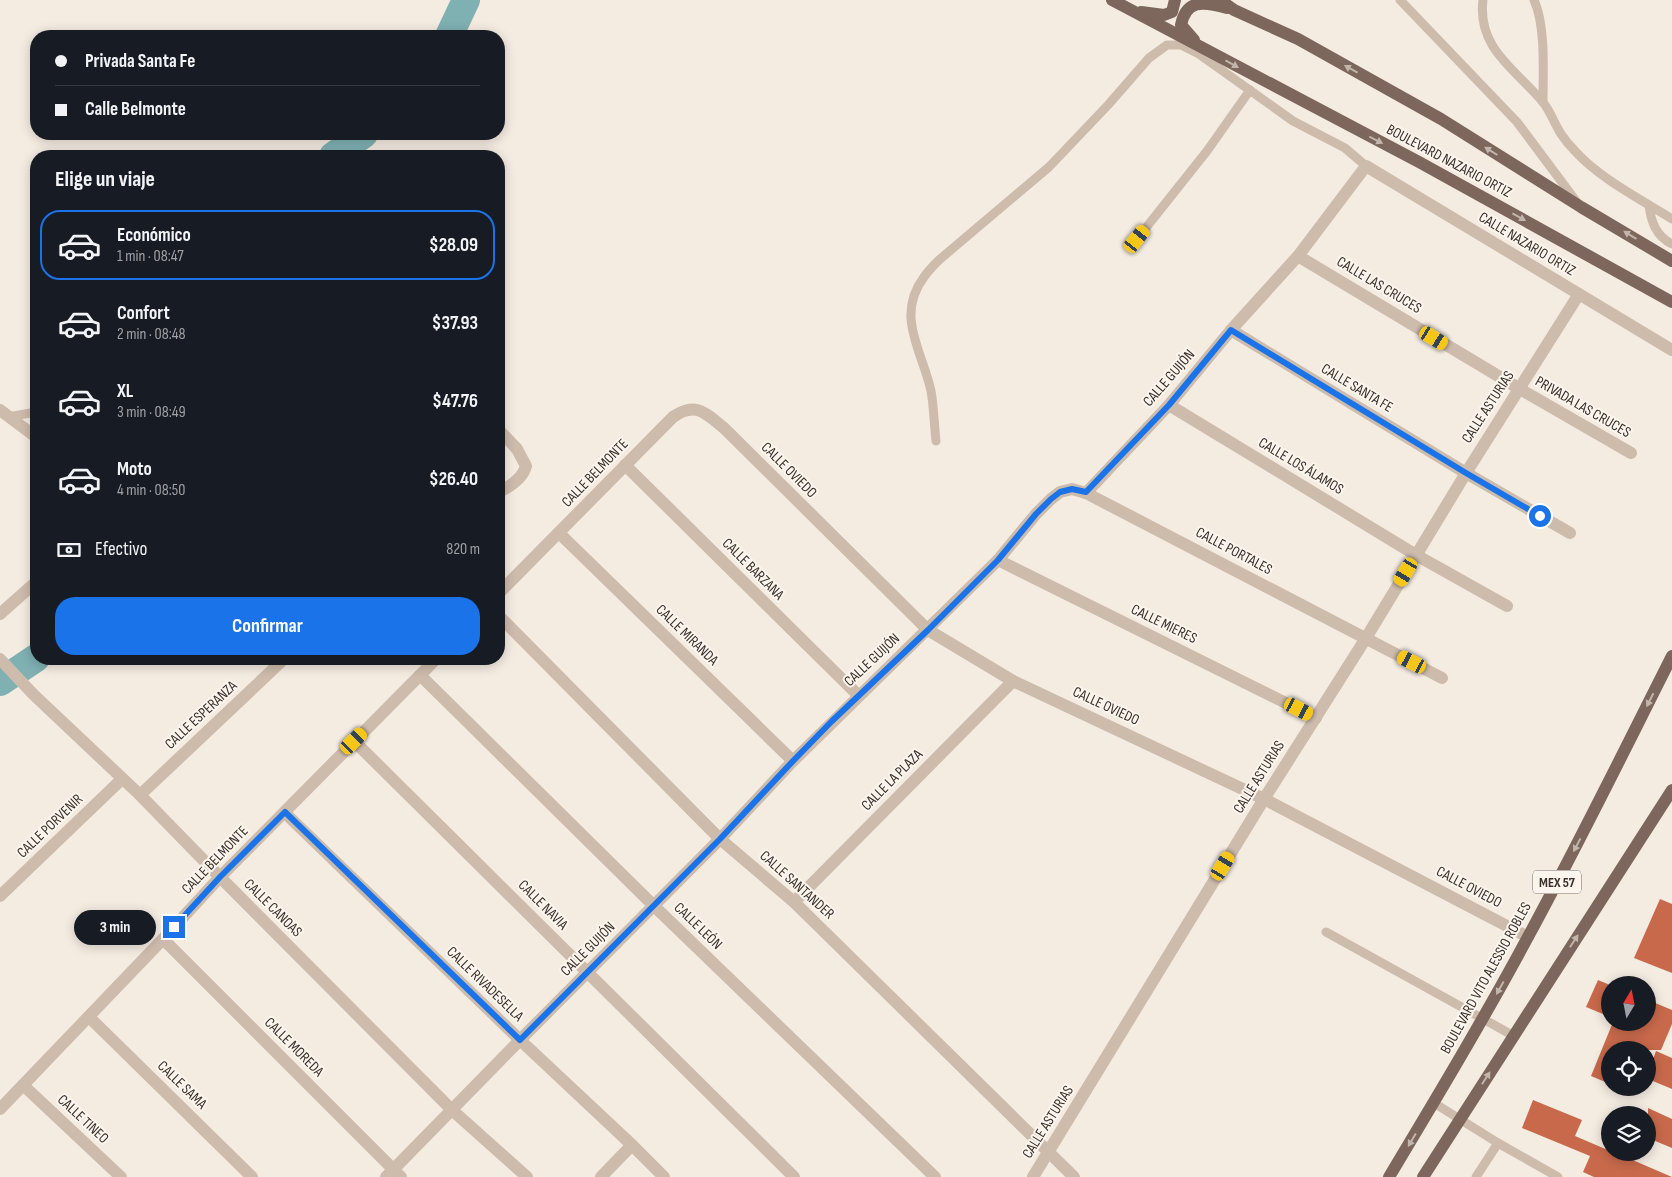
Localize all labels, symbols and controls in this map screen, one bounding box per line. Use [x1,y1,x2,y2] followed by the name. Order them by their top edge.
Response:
[85,50,195,73] text: Privada Santa Fe
[1226,59,1239,68] one-way arrow
[1344,65,1359,73] one-way arrow
[85,98,186,121] text: Calle Belmonte
[1383,120,1515,202] street label: BOULEVARD NAZARIO ORTIZ
[1368,136,1383,144] one-way arrow
[1485,146,1498,156] one-way arrow
[55,166,155,193] text: Elige un viaje
[1475,208,1579,280] street label: CALLE NAZARIO ORTIZ
[1512,213,1525,222] one-way arrow
[57,223,102,268] icon: car
[1121,223,1152,255] car
[117,224,191,247] text: Económico
[1624,231,1637,240] one-way arrow
[429,234,478,257] text: $28.09
[117,247,184,266] text: 1 min · 08:47
[1333,252,1425,318] street label: CALLE LAS CRUCES
[57,301,102,346] icon: car
[117,302,170,325] text: Confort
[432,312,478,335] text: $37.93
[1417,324,1450,352] car
[117,325,185,344] text: 2 min · 08:48
[1139,346,1199,410] street label: CALLE GUIJÓN
[1318,359,1396,417] street label: CALLE SANTA FE
[1458,367,1518,447] street label: CALLE ASTURIAS
[1532,372,1634,442] street label: PRIVADA LAS CRUCES
[57,379,102,424] icon: car
[117,380,133,403] text: XL
[432,390,478,413] text: $47.76
[117,403,186,422] text: 3 min · 08:49
[1255,433,1347,499] street label: CALLE LOS ÁLAMOS
[558,435,632,511] street label: CALLE BELMONTE
[757,438,821,502] street label: CALLE OVIEDO
[57,457,102,502] icon: car
[117,458,152,481] text: Moto
[429,468,478,491] text: $26.40
[117,481,185,500] text: 4 min · 08:50
[1529,505,1551,527] route start
[1193,523,1275,579] street label: CALLE PORTALES
[718,534,788,604] street label: CALLE BARZANA
[55,536,83,564] icon: cash
[95,538,147,561] text: Efectivo
[446,540,480,559] text: 820 m
[1391,555,1420,589] car
[55,597,480,655] button: Confirmar
[652,600,723,670] street label: CALLE MIRANDA
[1128,600,1200,648] street label: CALLE MIERES
[840,629,904,691] street label: CALLE GUIJÓN
[1395,649,1428,675] car
[161,676,242,753] street label: CALLE ESPERANZA
[1070,682,1142,730] street label: CALLE OVIEDO
[1646,692,1654,707] one-way arrow
[1282,696,1315,722] car
[338,725,369,757] car
[1229,737,1289,817] street label: CALLE ASTURIAS
[857,745,927,815] street label: CALLE LA PLAZA
[13,790,87,862] street label: CALLE PORVENIR
[178,822,252,898] street label: CALLE BELMONTE
[1573,837,1581,852] one-way arrow
[756,847,838,924] street label: CALLE SANTANDER
[1208,849,1237,883] car
[1433,862,1505,912] street label: CALLE OVIEDO
[1533,870,1581,894] road number: MEX 57
[240,875,306,941] street label: CALLE CANOAS
[514,876,572,934] street label: CALLE NAVIA
[670,898,726,954] street label: CALLE LEÓN
[1436,899,1536,1057] street label: BOULEVARD VITO ALESSIO ROBLES
[74,910,156,944] callout: 3 min
[163,916,185,938] route end
[100,918,130,937] text: 3 min
[557,918,619,980] street label: CALLE GUIJÓN
[1569,935,1578,948] one-way arrow
[442,942,528,1026] street label: CALLE RIVADESELLA
[1601,976,1656,1031] north arrow
[1601,976,1656,1161] map controls
[1496,981,1504,995] one-way arrow
[260,1013,328,1081] street label: CALLE MOREDA
[1601,1041,1656,1096] button: locate
[153,1057,211,1114] street label: CALLE SAMA
[1482,1072,1491,1085] one-way arrow
[1018,1082,1078,1162] street label: CALLE ASTURIAS
[53,1090,113,1148] street label: CALLE TINEO
[1601,1106,1656,1161] button: layers
[1407,1134,1416,1147] one-way arrow

